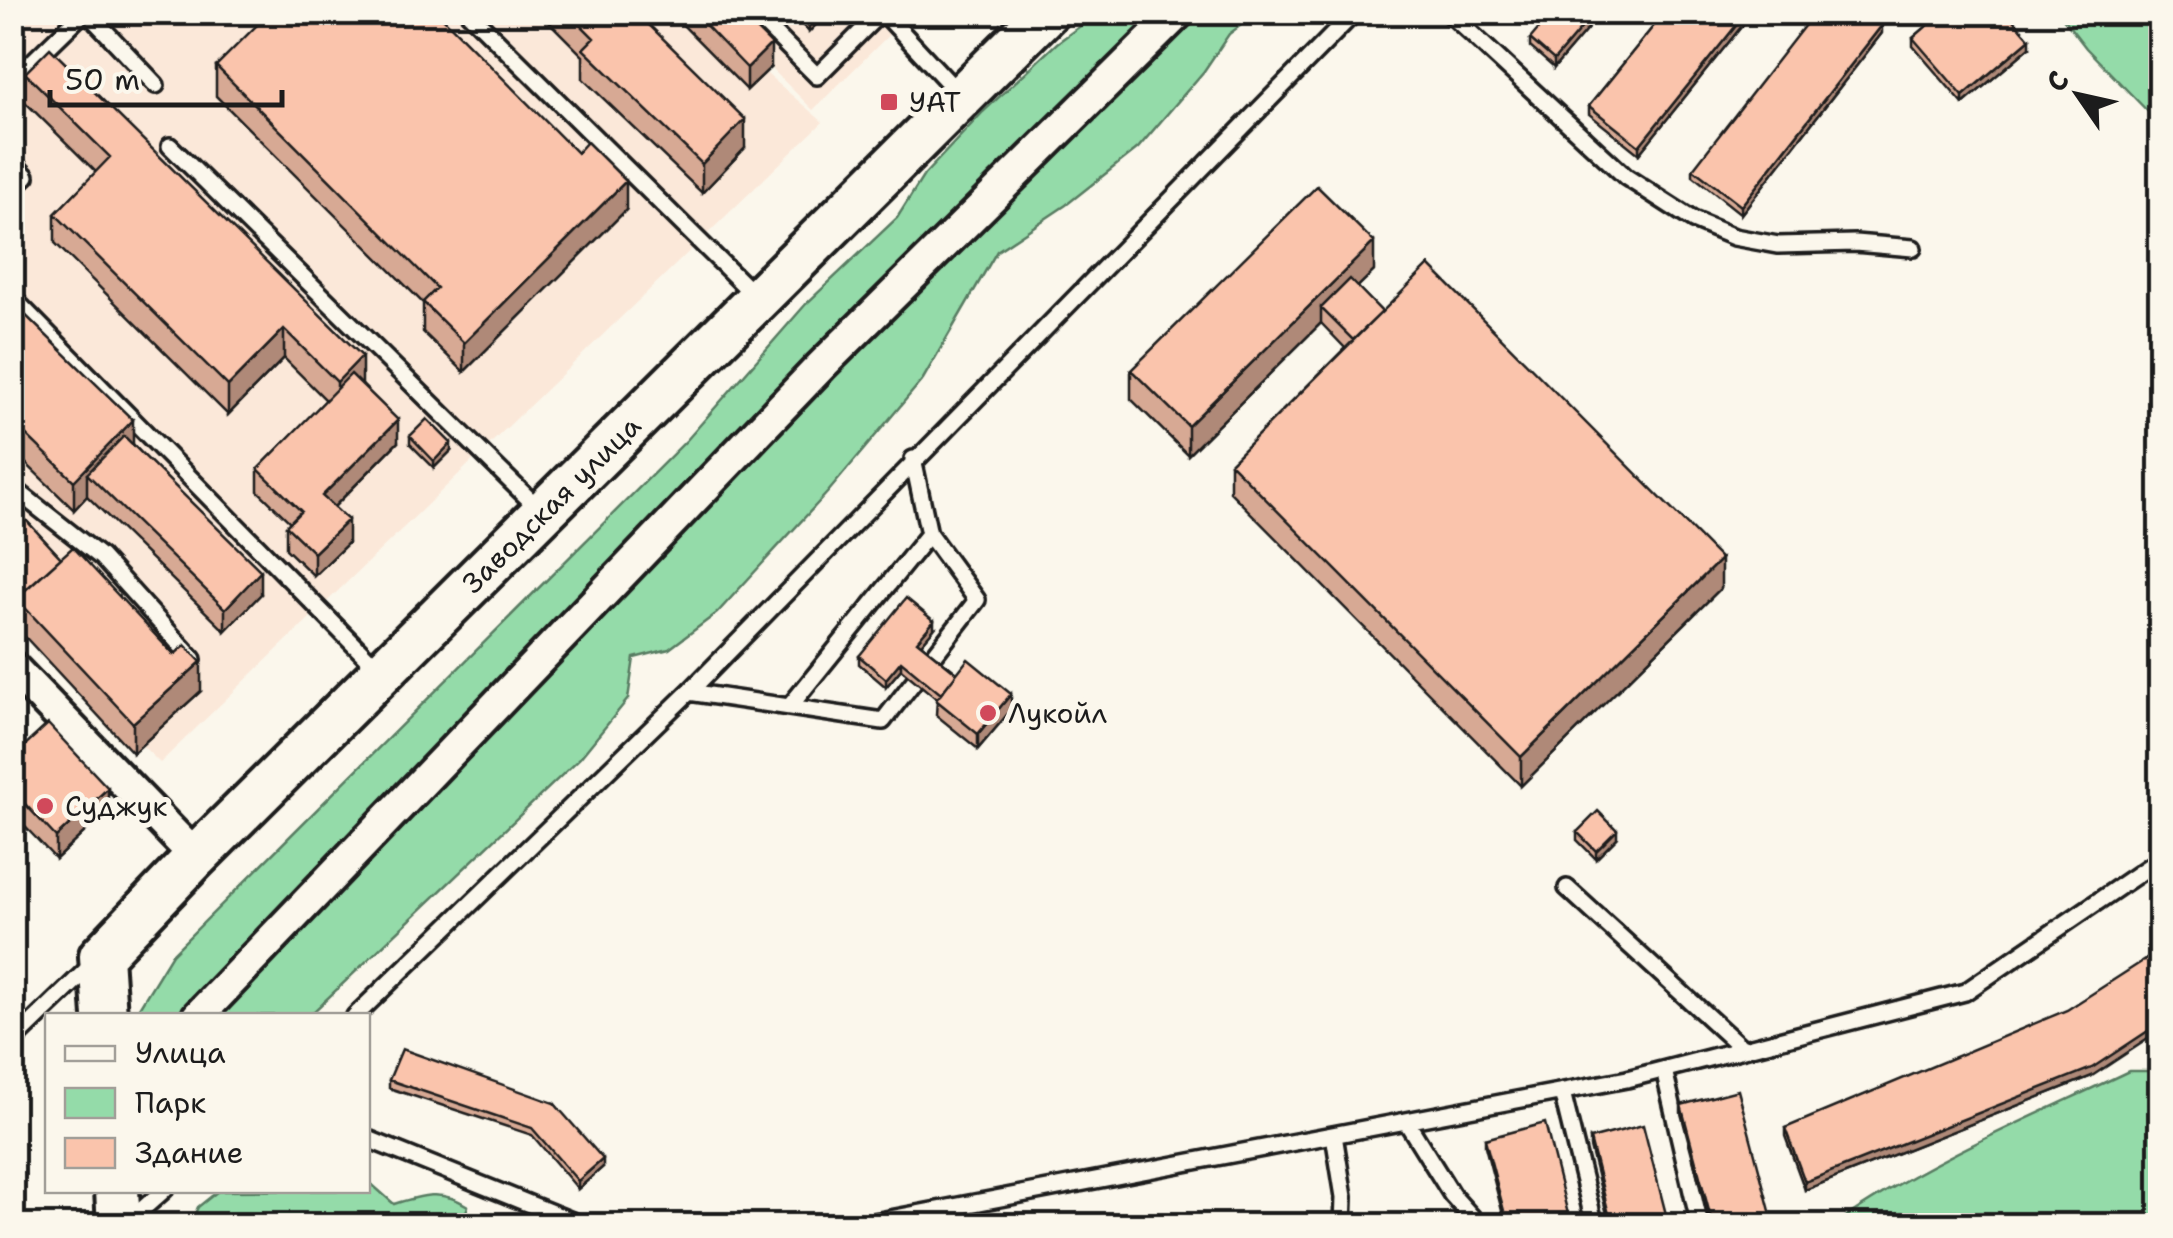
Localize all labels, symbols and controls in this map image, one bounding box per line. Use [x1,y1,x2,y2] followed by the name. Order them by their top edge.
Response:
[50,45,282,107] scale bar
[2028,45,2128,145] north arrow
[65,59,140,100] text: 50 m
[2037,63,2078,99] text: С
[909,83,961,121] place label: УАТ
[878,91,900,113] marker: УАТ
[454,407,649,601] street label: Заводская улица
[1008,694,1108,732] place label: Лукойл
[977,702,999,724] marker: Лукойл
[65,787,167,825] place label: Суджук
[34,795,56,817] marker: Суджук
[45,1013,370,1193] legend
[135,1032,226,1073] text: Улица
[135,1082,206,1123] text: Парк
[135,1132,244,1173] text: Здание

